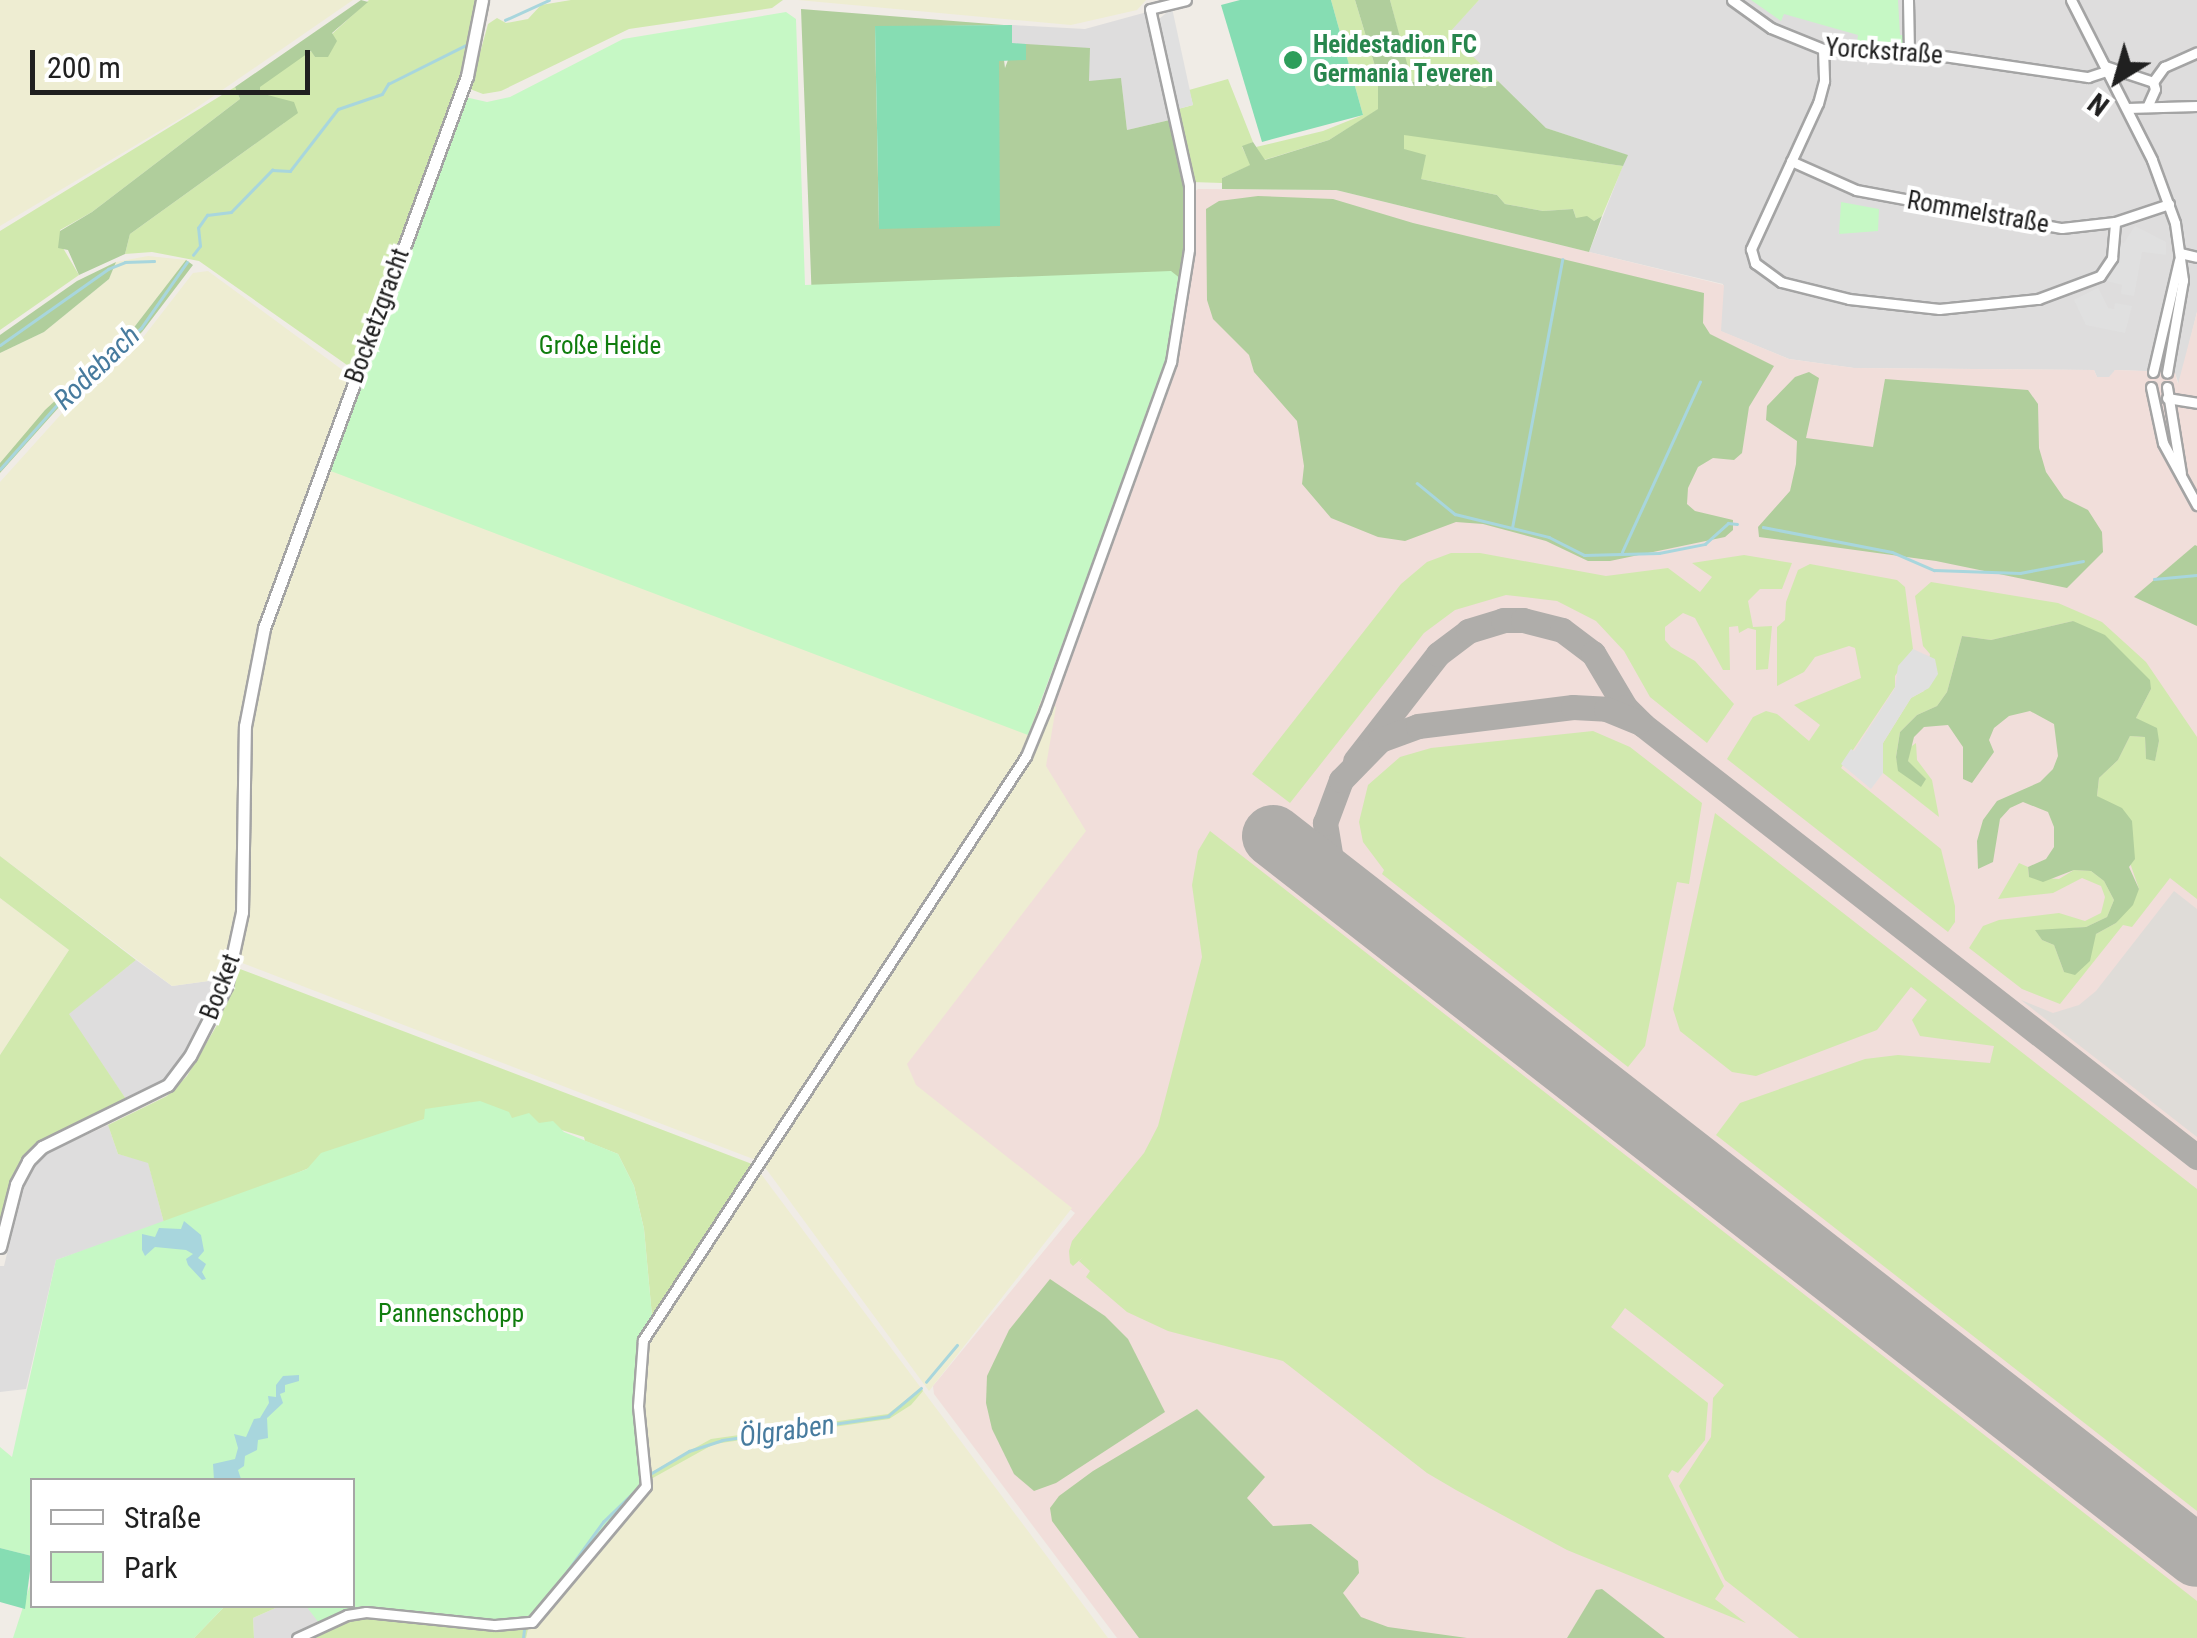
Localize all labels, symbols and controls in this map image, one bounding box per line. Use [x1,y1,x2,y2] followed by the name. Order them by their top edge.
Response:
[35,30,315,92] scale bar
[2067,30,2167,130] north arrow
[1313,31,1494,90] place label: Heidestadion FC Germania Teveren
[1824,33,1944,71] street label: Yorckstraße
[1282,49,1304,71] marker: Heidestadion FC Germania Teveren
[47,50,121,85] text: 200 m
[2082,86,2115,123] text: N
[1905,186,2051,240] street label: Rommelstraße
[340,245,416,387] street label: Bocketzgracht
[47,319,147,417] water label: Rodebach
[539,331,661,361] park label: Große Heide
[195,950,247,1024] street label: Bocket
[378,1299,524,1329] park label: Pannenschopp
[737,1408,837,1454] water label: Ölgraben
[30,1478,355,1608] legend
[124,1500,201,1535] text: Straße
[124,1550,178,1585] text: Park

